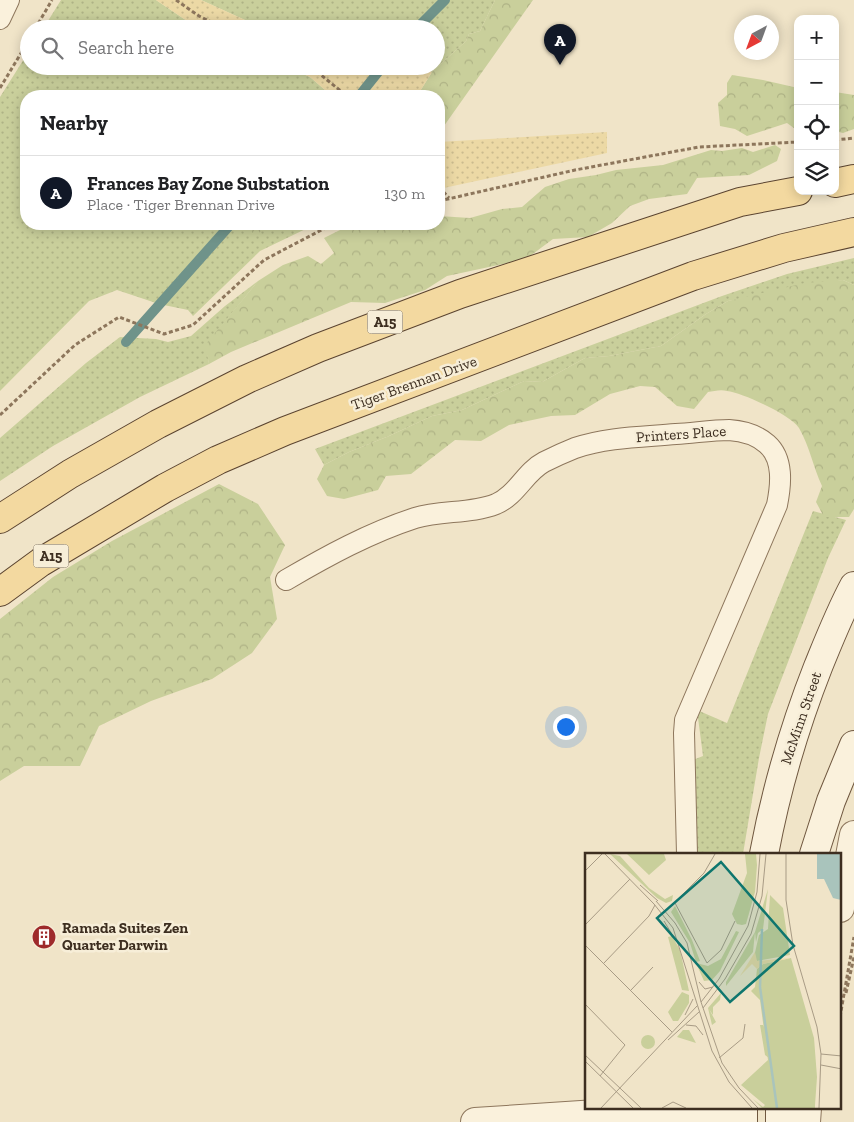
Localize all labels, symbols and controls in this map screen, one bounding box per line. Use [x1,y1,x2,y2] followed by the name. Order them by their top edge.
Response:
[734,15,779,60] north arrow
[794,15,839,195] map controls
[794,15,839,60] button: +
[20,20,445,75] search box
[544,24,576,65] pin: A
[38,34,66,62] icon: search
[78,36,174,59] text: Search here
[794,60,839,105] button: −
[794,105,839,150] button: locate
[40,110,108,135] text: Nearby
[794,150,839,195] button: layers
[87,172,329,195] text: Frances Bay Zone Substation
[51,184,62,203] text: A
[384,184,425,203] text: 130 m
[87,195,275,214] text: Place · Tiger Brennan Drive
[368,311,402,334] road number: A15
[349,352,479,414] street label: Tiger Brennan Drive
[635,422,727,446] street label: Printers Place
[34,544,68,568] road number: A15
[777,669,825,767] street label: McMinn Street
[553,714,579,740] your location
[585,853,842,1110] inset map
[62,919,188,954] place label: Ramada Suites Zen Quarter Darwin
[31,924,57,950] building icon: Ramada Suites Zen Quarter Darwin

